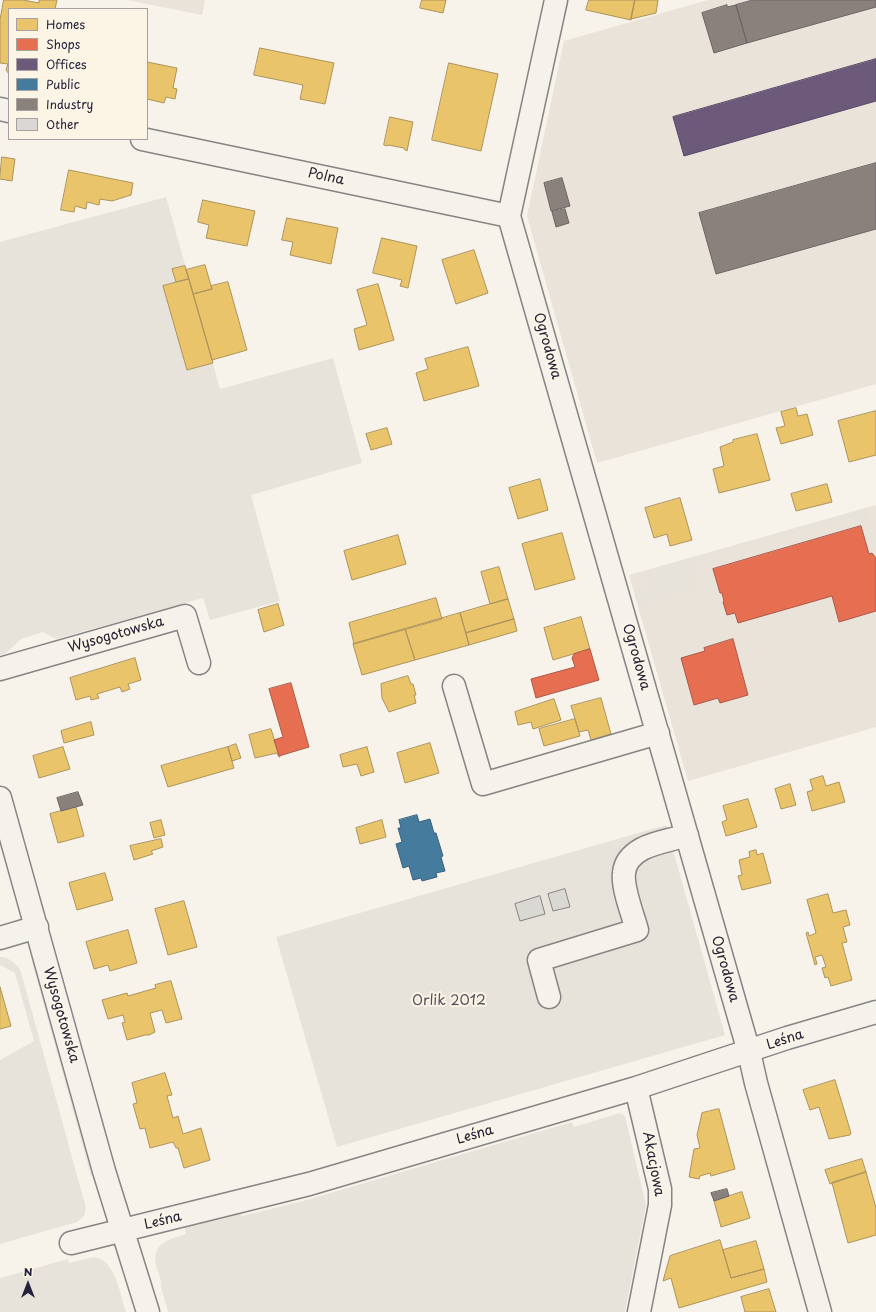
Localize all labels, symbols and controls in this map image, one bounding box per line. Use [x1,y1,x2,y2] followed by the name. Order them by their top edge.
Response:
[8,8,148,140] legend
[46,15,85,33] text: Homes
[46,35,80,53] text: Shops
[46,55,87,73] text: Offices
[46,75,80,93] text: Public
[46,95,93,113] text: Industry
[46,115,79,133] text: Other
[306,165,346,189] street label: Polna
[529,311,565,381] street label: Ogrodowa
[66,613,166,657] street label: Wysogotowska
[618,622,654,692] street label: Ogrodowa
[707,934,743,1004] street label: Ogrodowa
[39,965,83,1065] street label: Wysogotowska
[412,993,486,1009] park label: Orlik 2012
[764,1026,806,1054] street label: Leśna
[455,1122,495,1148] street label: Leśna
[639,1130,667,1198] street label: Akacjowa
[143,1208,183,1234] street label: Leśna
[24,1263,32,1280] text: N
[8,1264,48,1304] north arrow

